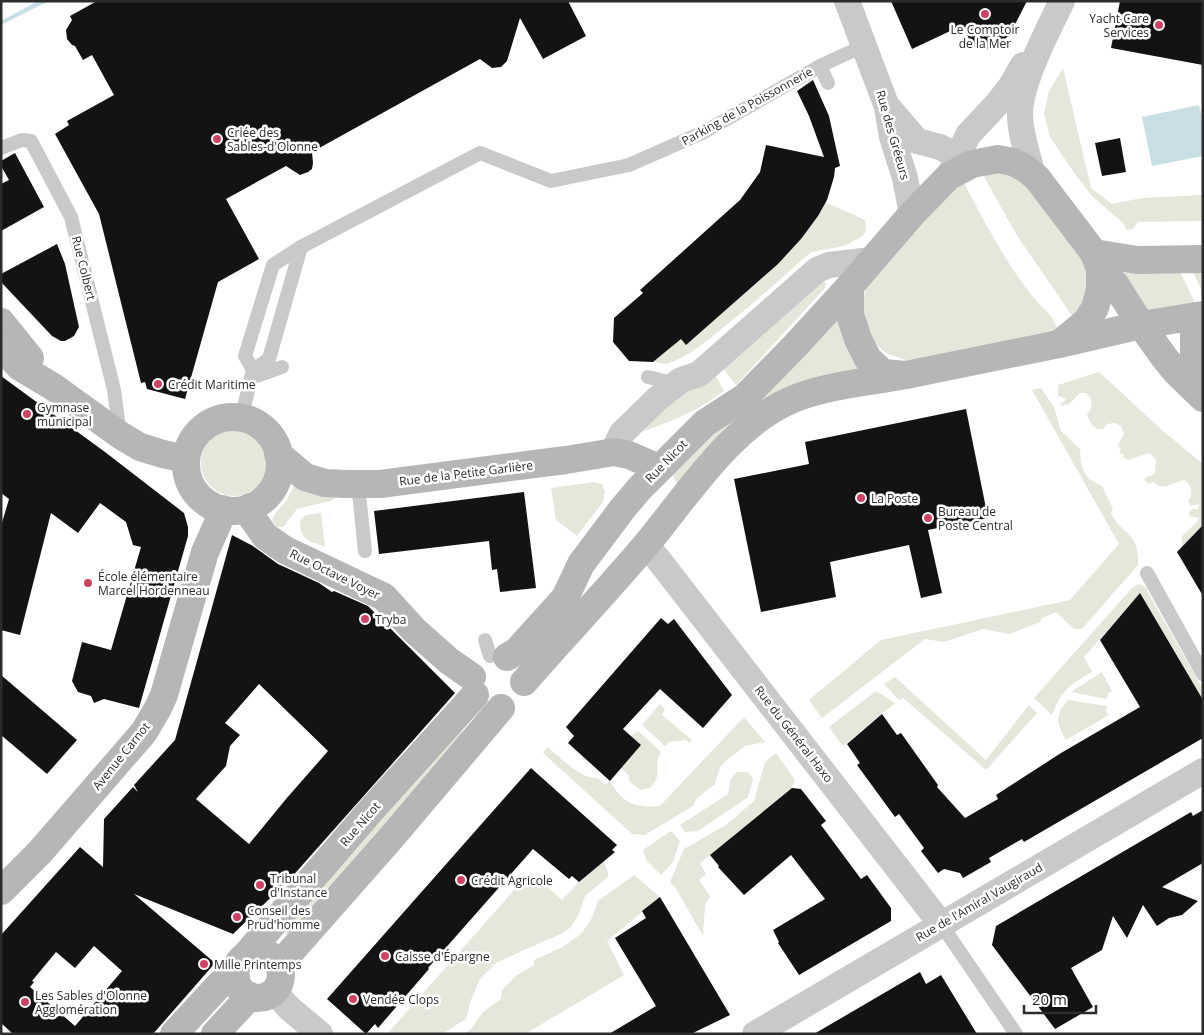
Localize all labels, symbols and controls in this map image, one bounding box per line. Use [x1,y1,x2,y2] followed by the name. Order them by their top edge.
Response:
[979,8,991,20] marker: Le Comptoir de la Mer
[1089,10,1149,41] place label: Yacht Care Services
[1153,19,1165,31] marker: Yacht Care Services
[951,21,1019,52] place label: Le Comptoir de la Mer
[678,63,816,149] street label: Parking de la Poissonnerie
[872,88,914,182] street label: Rue des Gréeurs
[227,124,318,155] place label: Criée des Sables-d'Olonne
[211,133,223,145] marker: Criée des Sables-d'Olonne
[68,234,100,302] street label: Rue Colbert
[168,376,256,393] place label: Crédit Maritime
[152,378,164,390] marker: Crédit Maritime
[37,399,92,430] place label: Gymnase municipal
[21,408,33,420] marker: Gymnase municipal
[641,436,691,486] street label: Rue Nicot
[398,456,534,490] street label: Rue de la Petite Garlière
[871,490,918,507] place label: La Poste
[855,492,867,504] marker: La Poste
[938,503,1013,534] place label: Bureau de Poste Central
[922,512,934,524] marker: Bureau de Poste Central
[287,545,383,603] street label: Rue Octave Voyer
[98,568,210,599] place label: École élémentaire Marcel Hordenneau
[82,577,94,589] marker: École élémentaire Marcel Hordenneau
[375,611,407,628] place label: Tryba
[359,613,371,625] marker: Tryba
[751,682,837,786] street label: Rue du Général Haxo
[88,718,154,794] street label: Avenue Carnot
[336,798,384,850] street label: Rue Nicot
[912,859,1046,945] street label: Rue de l'Amiral Vaugiraud
[270,870,327,901] place label: Tribunal d'Instance
[471,872,553,889] place label: Crédit Agricole
[455,874,467,886] marker: Crédit Agricole
[254,879,266,891] marker: Tribunal d'Instance
[247,902,320,933] place label: Conseil des Prud'homme
[231,911,243,923] marker: Conseil des Prud'homme
[395,948,490,965] place label: Caisse d'Épargne
[379,950,391,962] marker: Caisse d'Épargne
[214,956,302,973] place label: Mille Printemps
[198,958,210,970] marker: Mille Printemps
[1024,982,1096,1014] scale bar
[35,987,147,1018] place label: Les Sables d'Olonne Agglomération
[1032,989,1067,1009] text: 20 m
[363,991,439,1008] place label: Vendée Clops
[347,993,359,1005] marker: Vendée Clops
[19,996,31,1008] marker: Les Sables d'Olonne Agglomération

